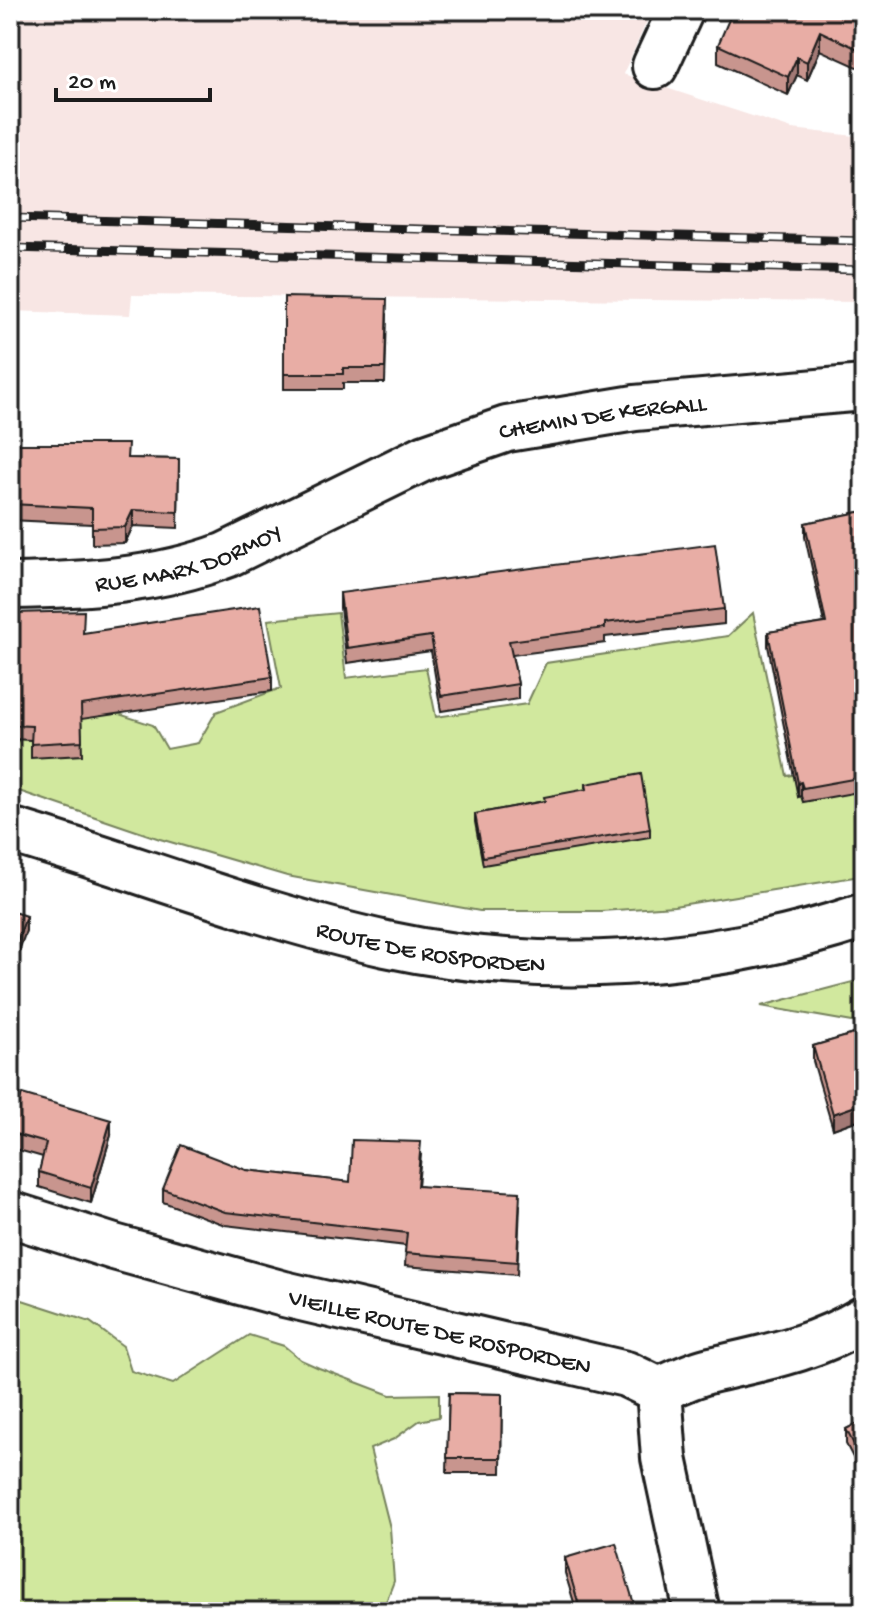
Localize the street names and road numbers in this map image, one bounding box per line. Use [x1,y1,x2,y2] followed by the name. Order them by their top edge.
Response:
[495,391,709,449] street label: CHEMIN DE KERGALL
[94,519,287,600] street label: RUE MARX DORMOY
[312,916,546,981] street label: ROUTE DE ROSPORDEN
[284,1284,594,1383] street label: VIEILLE ROUTE DE ROSPORDEN

